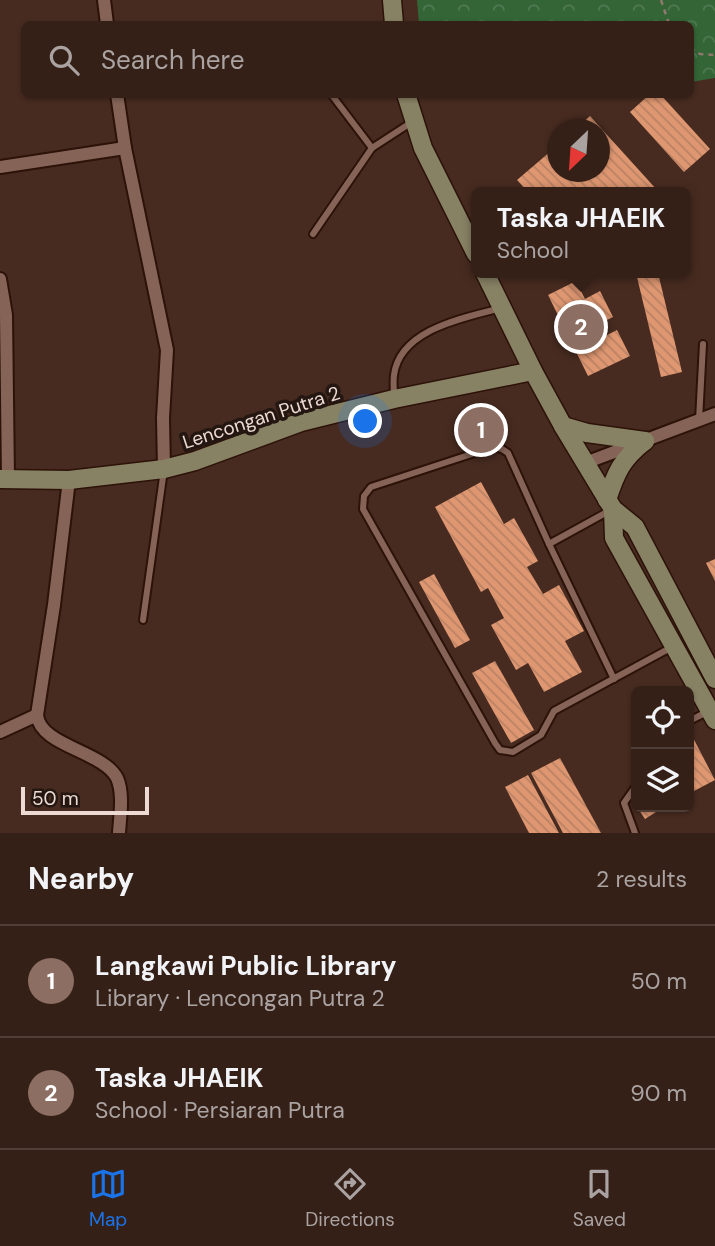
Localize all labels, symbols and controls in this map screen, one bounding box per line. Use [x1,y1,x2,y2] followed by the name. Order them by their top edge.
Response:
[21,21,694,98] search box
[45,41,83,79] icon: search
[101,43,244,77] text: Search here
[547,119,610,182] north arrow
[471,187,691,278] popup
[497,201,665,235] text: Taska JHAEIK
[497,235,569,265] text: School
[558,301,604,353] pin: 2
[179,380,343,455] street label: Lencongan Putra 2
[348,404,382,438] your location
[458,404,504,456] pin: 1
[631,686,694,812] map controls
[631,686,694,749] button: locate
[631,749,694,812] button: layers
[21,784,149,816] scale bar
[32,786,79,811] text: 50 m
[28,859,134,898] text: Nearby
[596,864,687,894] text: 2 results
[95,949,396,983] text: Langkawi Public Library
[47,966,55,996] text: 1
[631,966,687,996] text: 50 m
[95,983,385,1013] text: Library · Lencongan Putra 2
[95,1061,263,1095] text: Taska JHAEIK
[44,1078,58,1108] text: 2
[630,1078,687,1108] text: 90 m
[95,1095,345,1125] text: School · Persiaran Putra
[89,1165,127,1232] tab: Map
[305,1165,395,1232] tab: Directions
[573,1165,626,1232] tab: Saved

